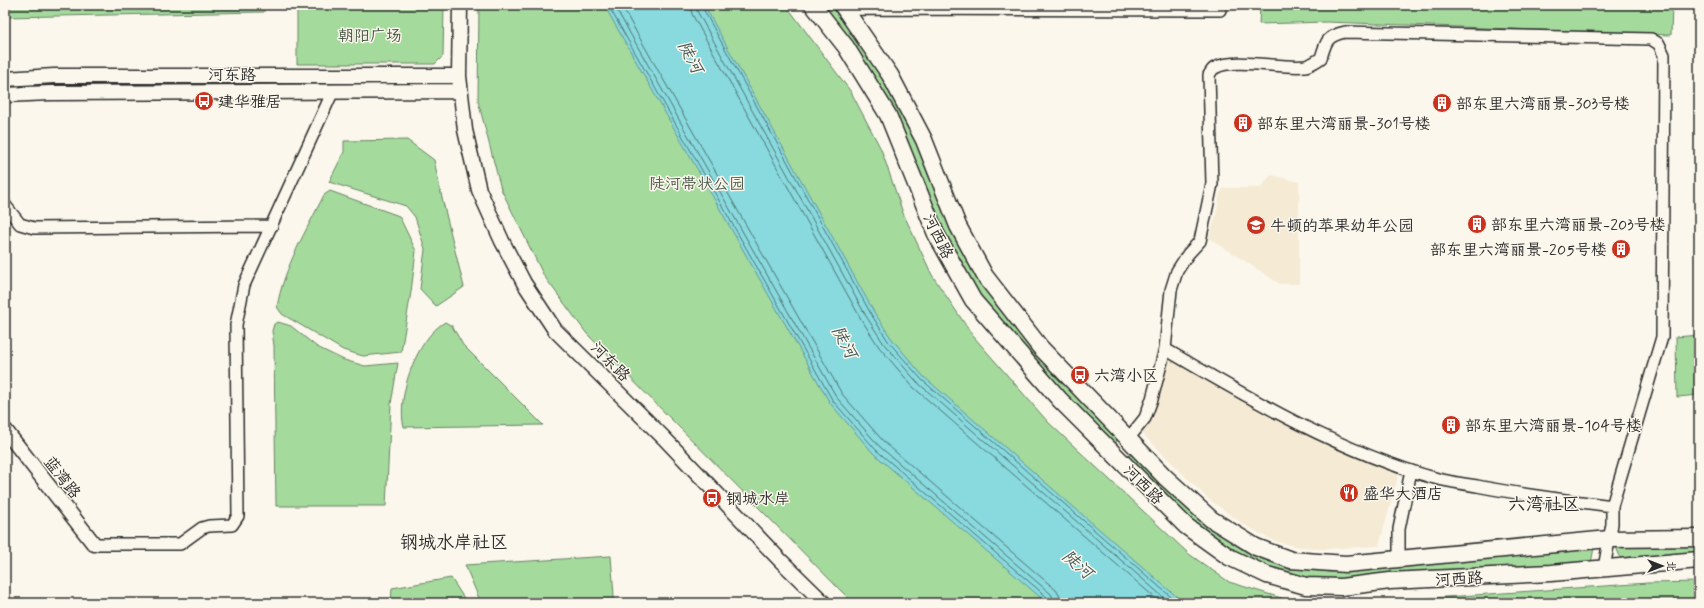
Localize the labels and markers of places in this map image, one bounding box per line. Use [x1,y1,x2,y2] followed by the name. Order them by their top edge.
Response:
[193,90,215,112] bus stop icon: 建华雅居
[218,92,282,113] place label: 建华雅居
[1431,92,1453,114] building icon: 部东里六湾丽景-303号楼
[1456,94,1630,115] place label: 部东里六湾丽景-303号楼
[1232,112,1254,134] building icon: 部东里六湾丽景-301号楼
[1257,114,1431,135] place label: 部东里六湾丽景-301号楼
[1466,213,1488,235] building icon: 部东里六湾丽景-203号楼
[1245,214,1267,236] school or university icon: 牛顿的苹果幼年公园
[1491,215,1666,236] place label: 部东里六湾丽景-203号楼
[1270,216,1414,237] place label: 牛顿的苹果幼年公园
[1610,238,1632,260] building icon: 部东里六湾丽景-205号楼
[1430,240,1607,261] place label: 部东里六湾丽景-205号楼
[1069,364,1091,386] bus stop icon: 六湾小区
[1094,366,1158,387] place label: 六湾小区
[1440,414,1462,436] building icon: 部东里六湾丽景-104号楼
[1465,416,1642,437] place label: 部东里六湾丽景-104号楼
[1338,482,1360,504] restaurant icon: 盛华大酒店
[1363,484,1443,505] place label: 盛华大酒店
[701,487,723,509] bus stop icon: 钢城水岸
[726,489,790,510] place label: 钢城水岸

